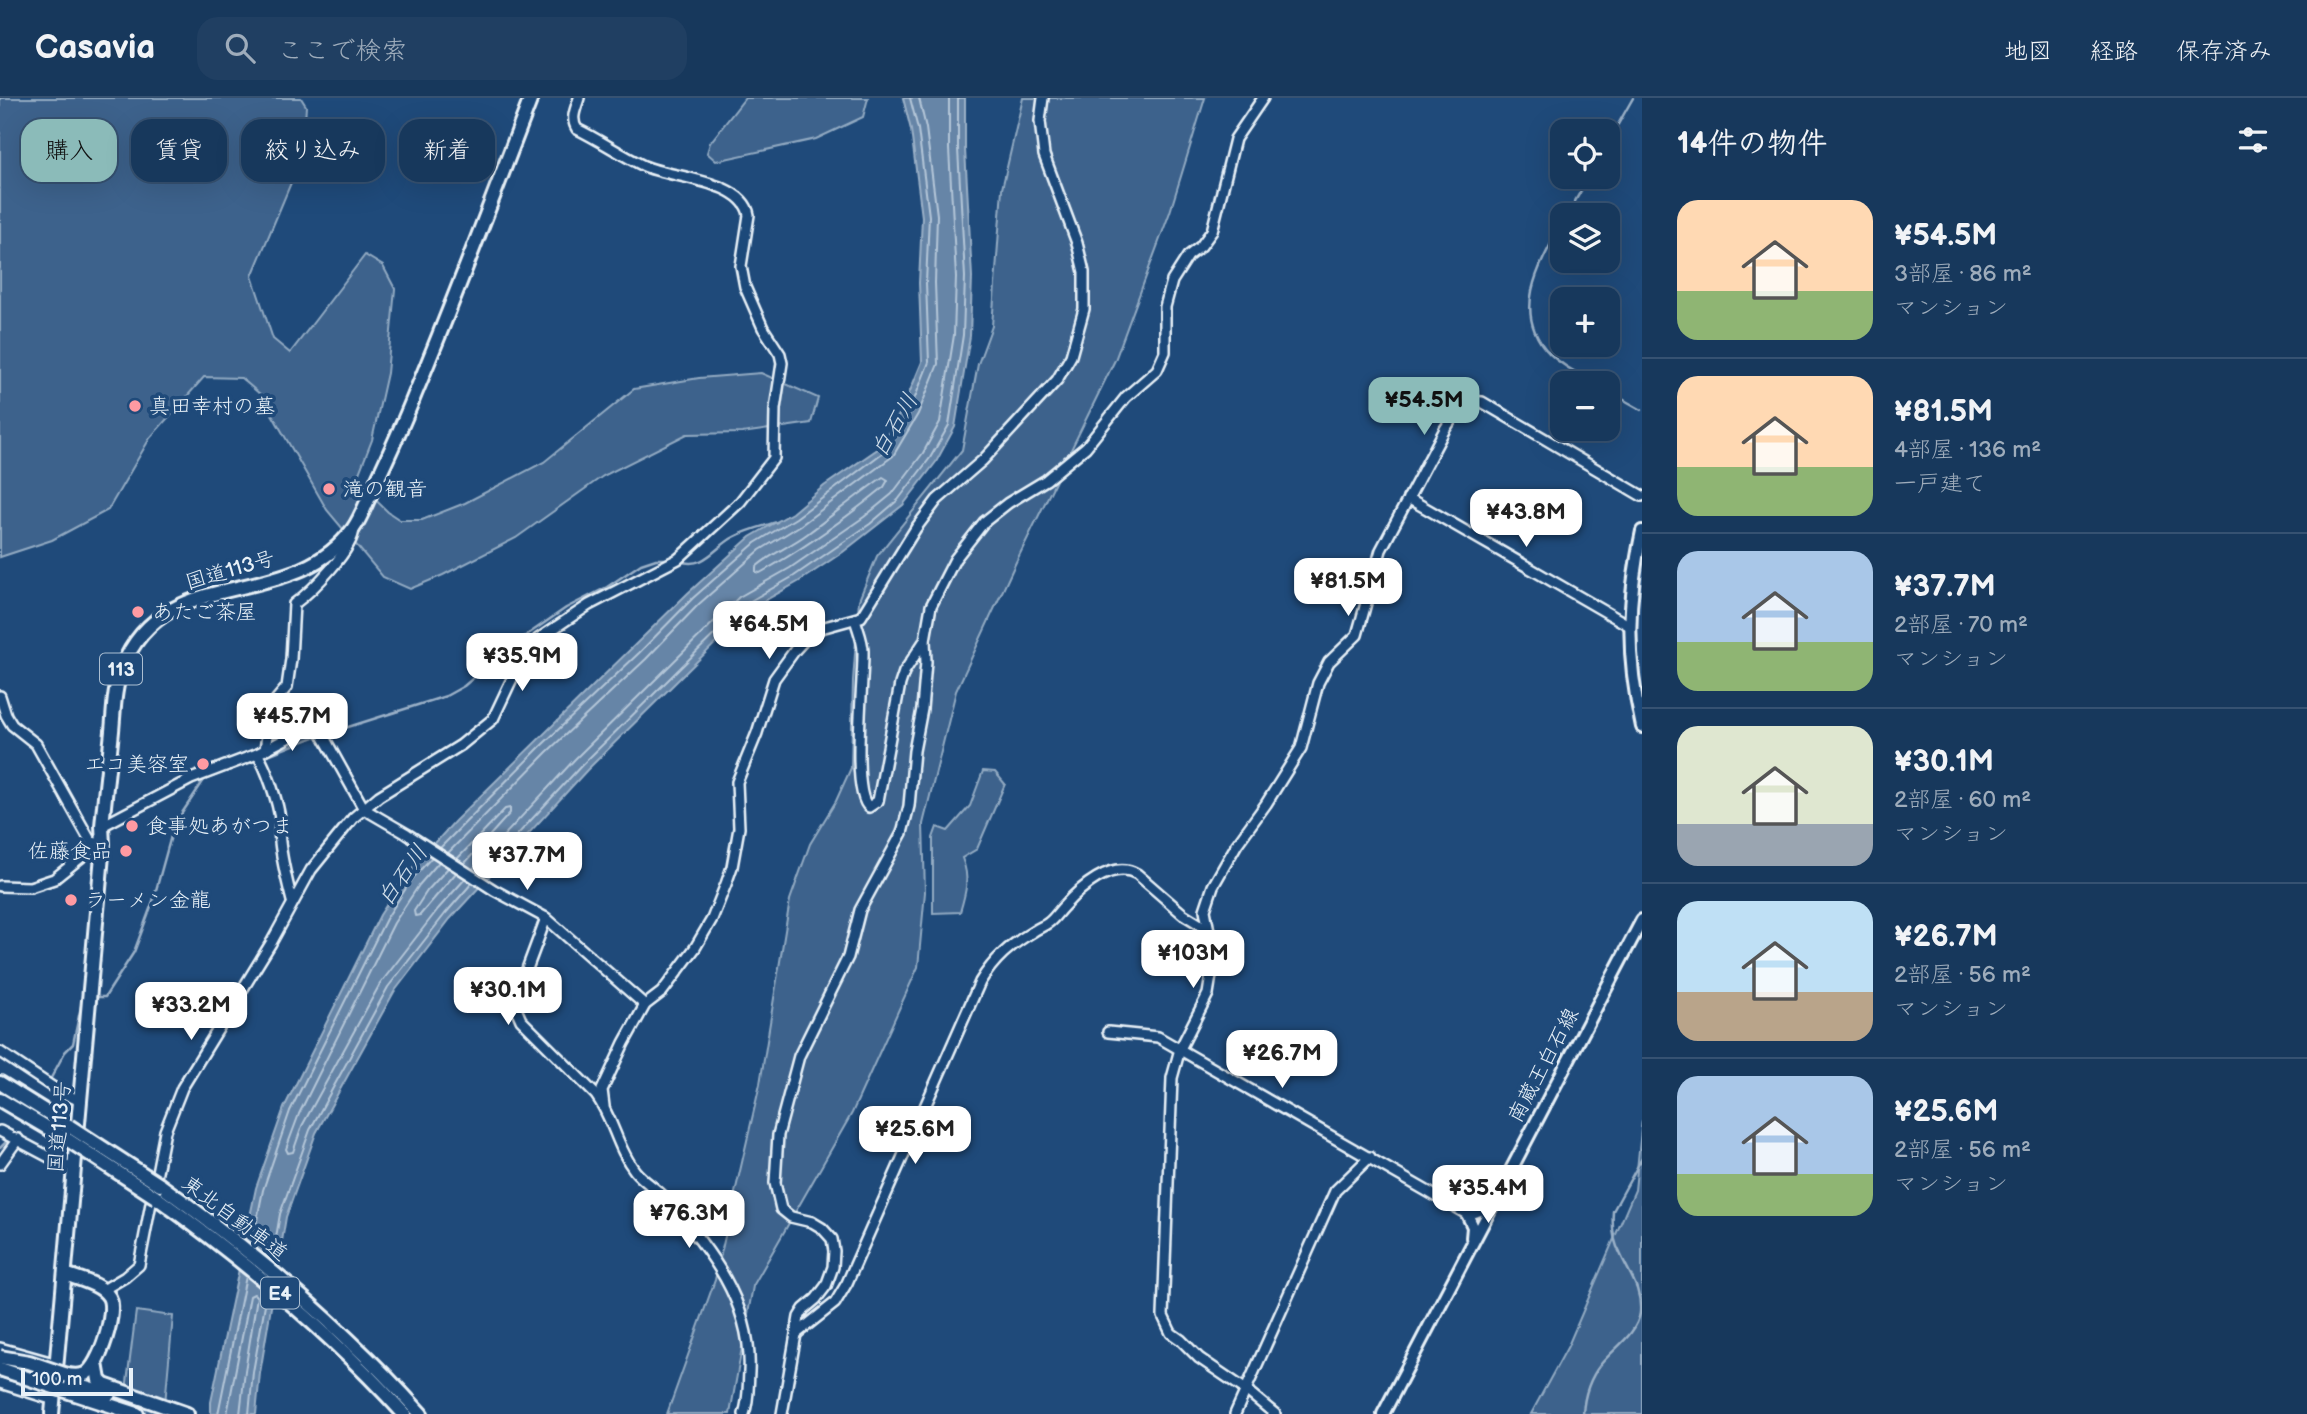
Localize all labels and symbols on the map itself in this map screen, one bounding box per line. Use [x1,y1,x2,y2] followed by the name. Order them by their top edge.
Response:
[1367,378,1481,437] pin: ¥54.5M
[865,389,924,462] water label: 白石川
[149,394,275,419] place label: 真田幸村の墓
[127,398,143,414] marker: 真田幸村の墓
[343,477,427,502] place label: 滝の観音
[321,481,337,497] marker: 滝の観音
[1469,490,1583,549] pin: ¥43.8M
[182,546,278,595] street label: 国道113号
[1291,559,1405,618] pin: ¥81.5M
[152,600,257,625] place label: あたご茶屋
[712,602,826,661] pin: ¥64.5M
[130,604,146,620] marker: あたご茶屋
[465,634,579,693] pin: ¥35.9M
[100,654,142,684] road number: 113
[235,694,349,753] pin: ¥45.7M
[84,752,189,777] place label: エコ美容室
[195,756,211,772] marker: エコ美容室
[146,814,293,839] place label: 食事処あがつま
[124,818,140,834] marker: 食事処あがつま
[470,832,584,892] pin: ¥37.7M
[28,839,112,864] place label: 佐藤食品
[372,839,434,912] water label: 白石川
[118,843,134,859] marker: 佐藤食品
[85,888,211,913] place label: ラーメン金龍
[63,892,79,908] marker: ラーメン金龍
[1144,930,1242,990] pin: ¥103M
[451,968,565,1027] pin: ¥30.1M
[134,982,248,1042] pin: ¥33.2M
[1503,1004,1584,1127] street label: 南蔵王白石線
[1225,1030,1339,1090] pin: ¥26.7M
[43,1080,76,1174] street label: 国道113号
[858,1107,972,1166] pin: ¥25.6M
[1431,1166,1545,1225] pin: ¥35.4M
[177,1171,293,1266] street label: 東北自動車道
[632,1190,746,1250] pin: ¥76.3M
[261,1278,299,1308] road number: E4
[21,1365,133,1397] scale bar

